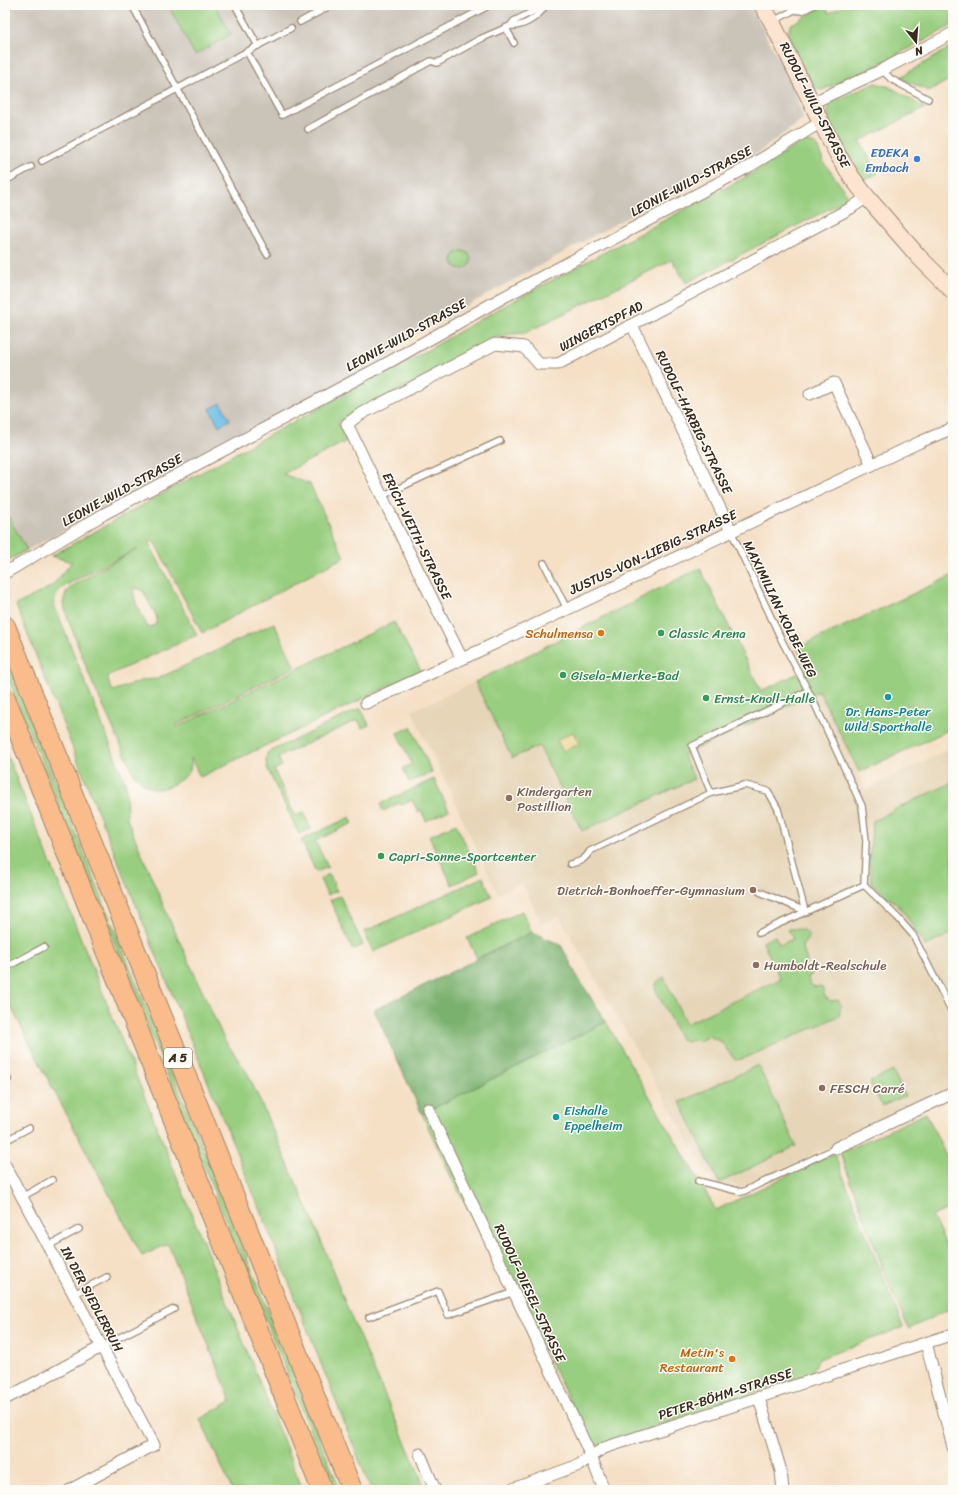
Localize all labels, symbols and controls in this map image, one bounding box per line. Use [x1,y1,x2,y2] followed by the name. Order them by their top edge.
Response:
[896,22,936,62] north arrow
[773,38,857,173] street label: RUDOLF-WILD-STRASSE
[912,41,926,61] text: N
[626,139,757,223] street label: LEONIE-WILD-STRASSE
[865,141,909,179] place label: EDEKA Embach
[912,154,922,164] marker: EDEKA Embach
[341,292,471,378] street label: LEONIE-WILD-STRASSE
[555,294,647,358] street label: WINGERTSPFAD
[649,346,739,499] street label: RUDOLF-HARBIG-STRASSE
[57,447,187,533] street label: LEONIE-WILD-STRASSE
[376,468,458,604] street label: ERICH-VEITH-STRASSE
[564,503,742,602] street label: JUSTUS-VON-LIEBIG-STRASSE
[737,536,823,682] street label: MAXIMILIAN-KOLBE-WEG
[525,622,593,645] place label: Schulmensa
[669,622,746,645] place label: Classic Arena
[596,628,606,638] marker: Schulmensa
[656,628,666,638] marker: Classic Arena
[571,664,680,687] place label: Gisela-Mierke-Bad
[558,670,568,680] marker: Gisela-Mierke-Bad
[714,687,815,710] place label: Ernst-Knoll-Halle
[883,692,893,702] marker: Dr. Hans-Peter Wild Sporthalle
[701,693,711,703] marker: Ernst-Knoll-Halle
[844,700,932,738] place label: Dr. Hans-Peter Wild Sporthalle
[517,780,592,818] place label: Kindergarten Postillion
[504,793,514,803] marker: Kindergarten Postillion
[389,845,536,868] place label: Capri-Sonne-Sportcenter
[376,851,386,861] marker: Capri-Sonne-Sportcenter
[557,879,745,902] place label: Dietrich-Bonhoeffer-Gymnasium
[748,885,758,895] marker: Dietrich-Bonhoeffer-Gymnasium
[764,954,887,977] place label: Humboldt-Realschule
[751,960,761,970] marker: Humboldt-Realschule
[164,1048,192,1068] road number: A 5
[830,1077,905,1100] place label: FESCH Carré
[817,1083,827,1093] marker: FESCH Carré
[564,1099,622,1137] place label: Eishalle Eppelheim
[551,1112,561,1122] marker: Eishalle Eppelheim
[488,1220,573,1367] street label: RUDOLF-DIESEL-STRASSE
[54,1241,130,1356] street label: IN DER SIEDLERRUH
[660,1341,725,1379] place label: Metin's Restaurant
[727,1354,737,1364] marker: Metin's Restaurant
[655,1361,796,1427] street label: PETER-BÖHM-STRASSE

